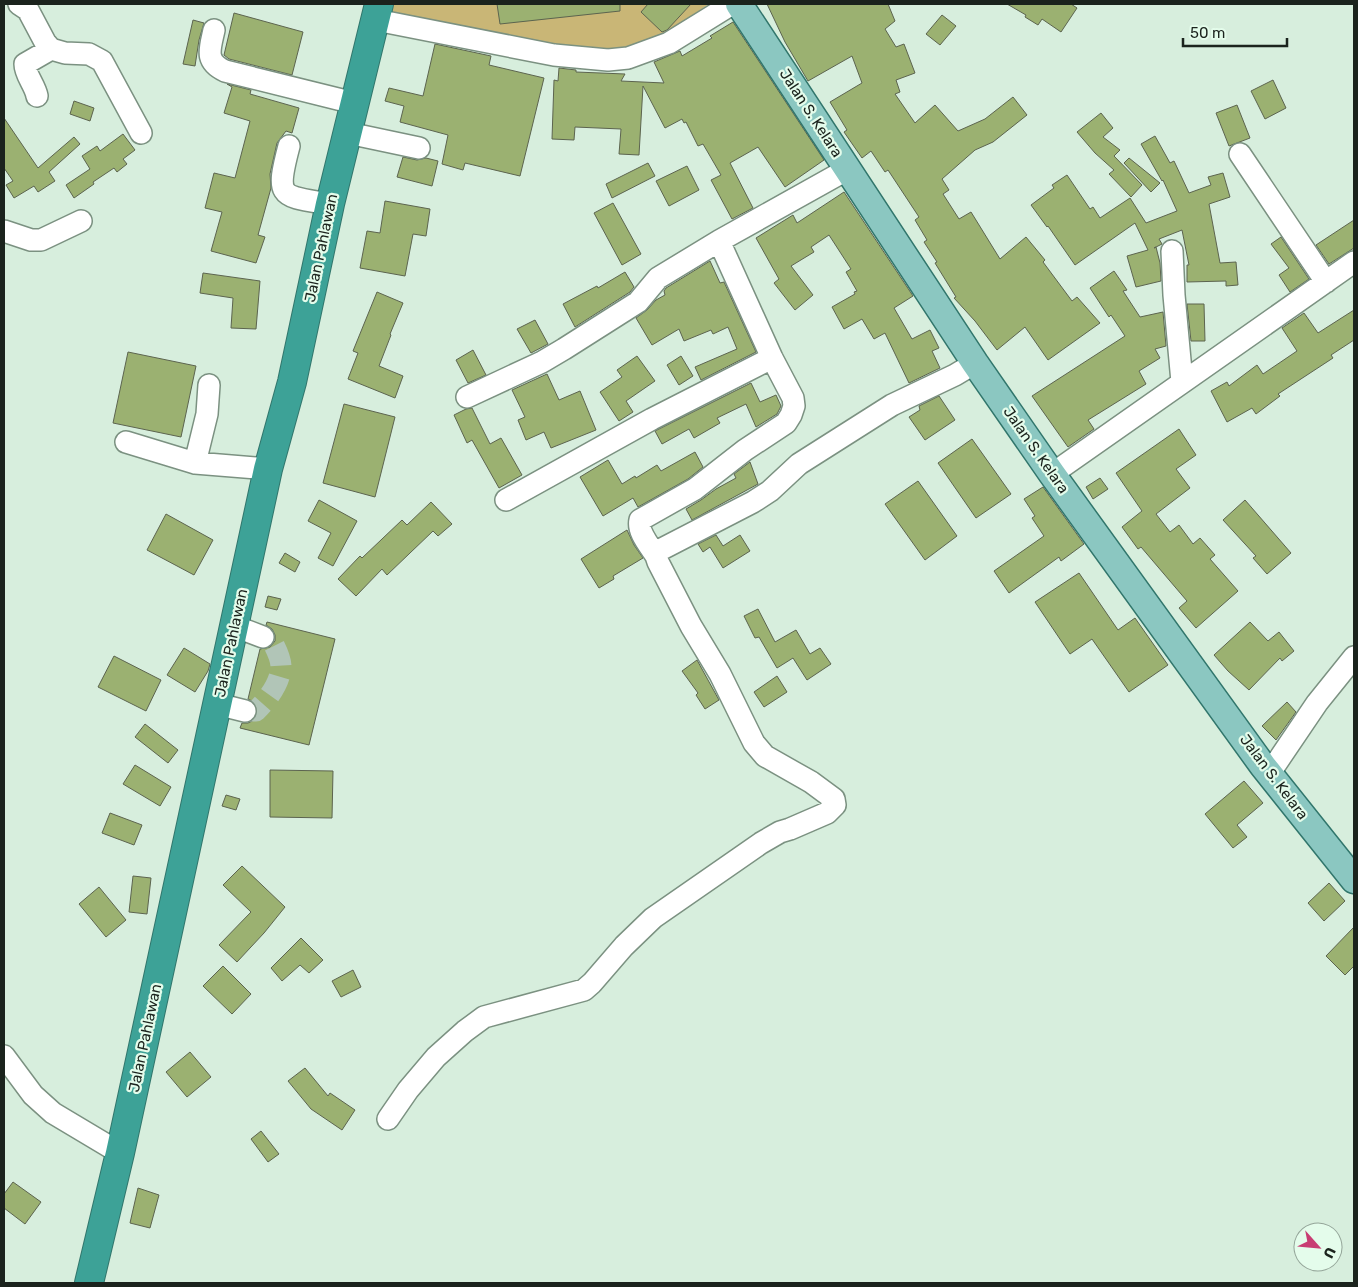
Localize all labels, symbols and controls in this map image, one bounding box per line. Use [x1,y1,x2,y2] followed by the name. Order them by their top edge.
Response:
[1183,15,1287,47] scale bar
[1190,24,1225,42] text: 50 m
[776,65,846,161] street label: Jalan S. Kelara
[301,192,341,304] street label: Jalan Pahlawan
[999,403,1073,497] street label: Jalan S. Kelara
[211,587,251,699] street label: Jalan Pahlawan
[1236,731,1312,823] street label: Jalan S. Kelara
[125,982,165,1094] street label: Jalan Pahlawan
[1293,1222,1343,1272] north arrow
[1319,1244,1339,1261] text: U

